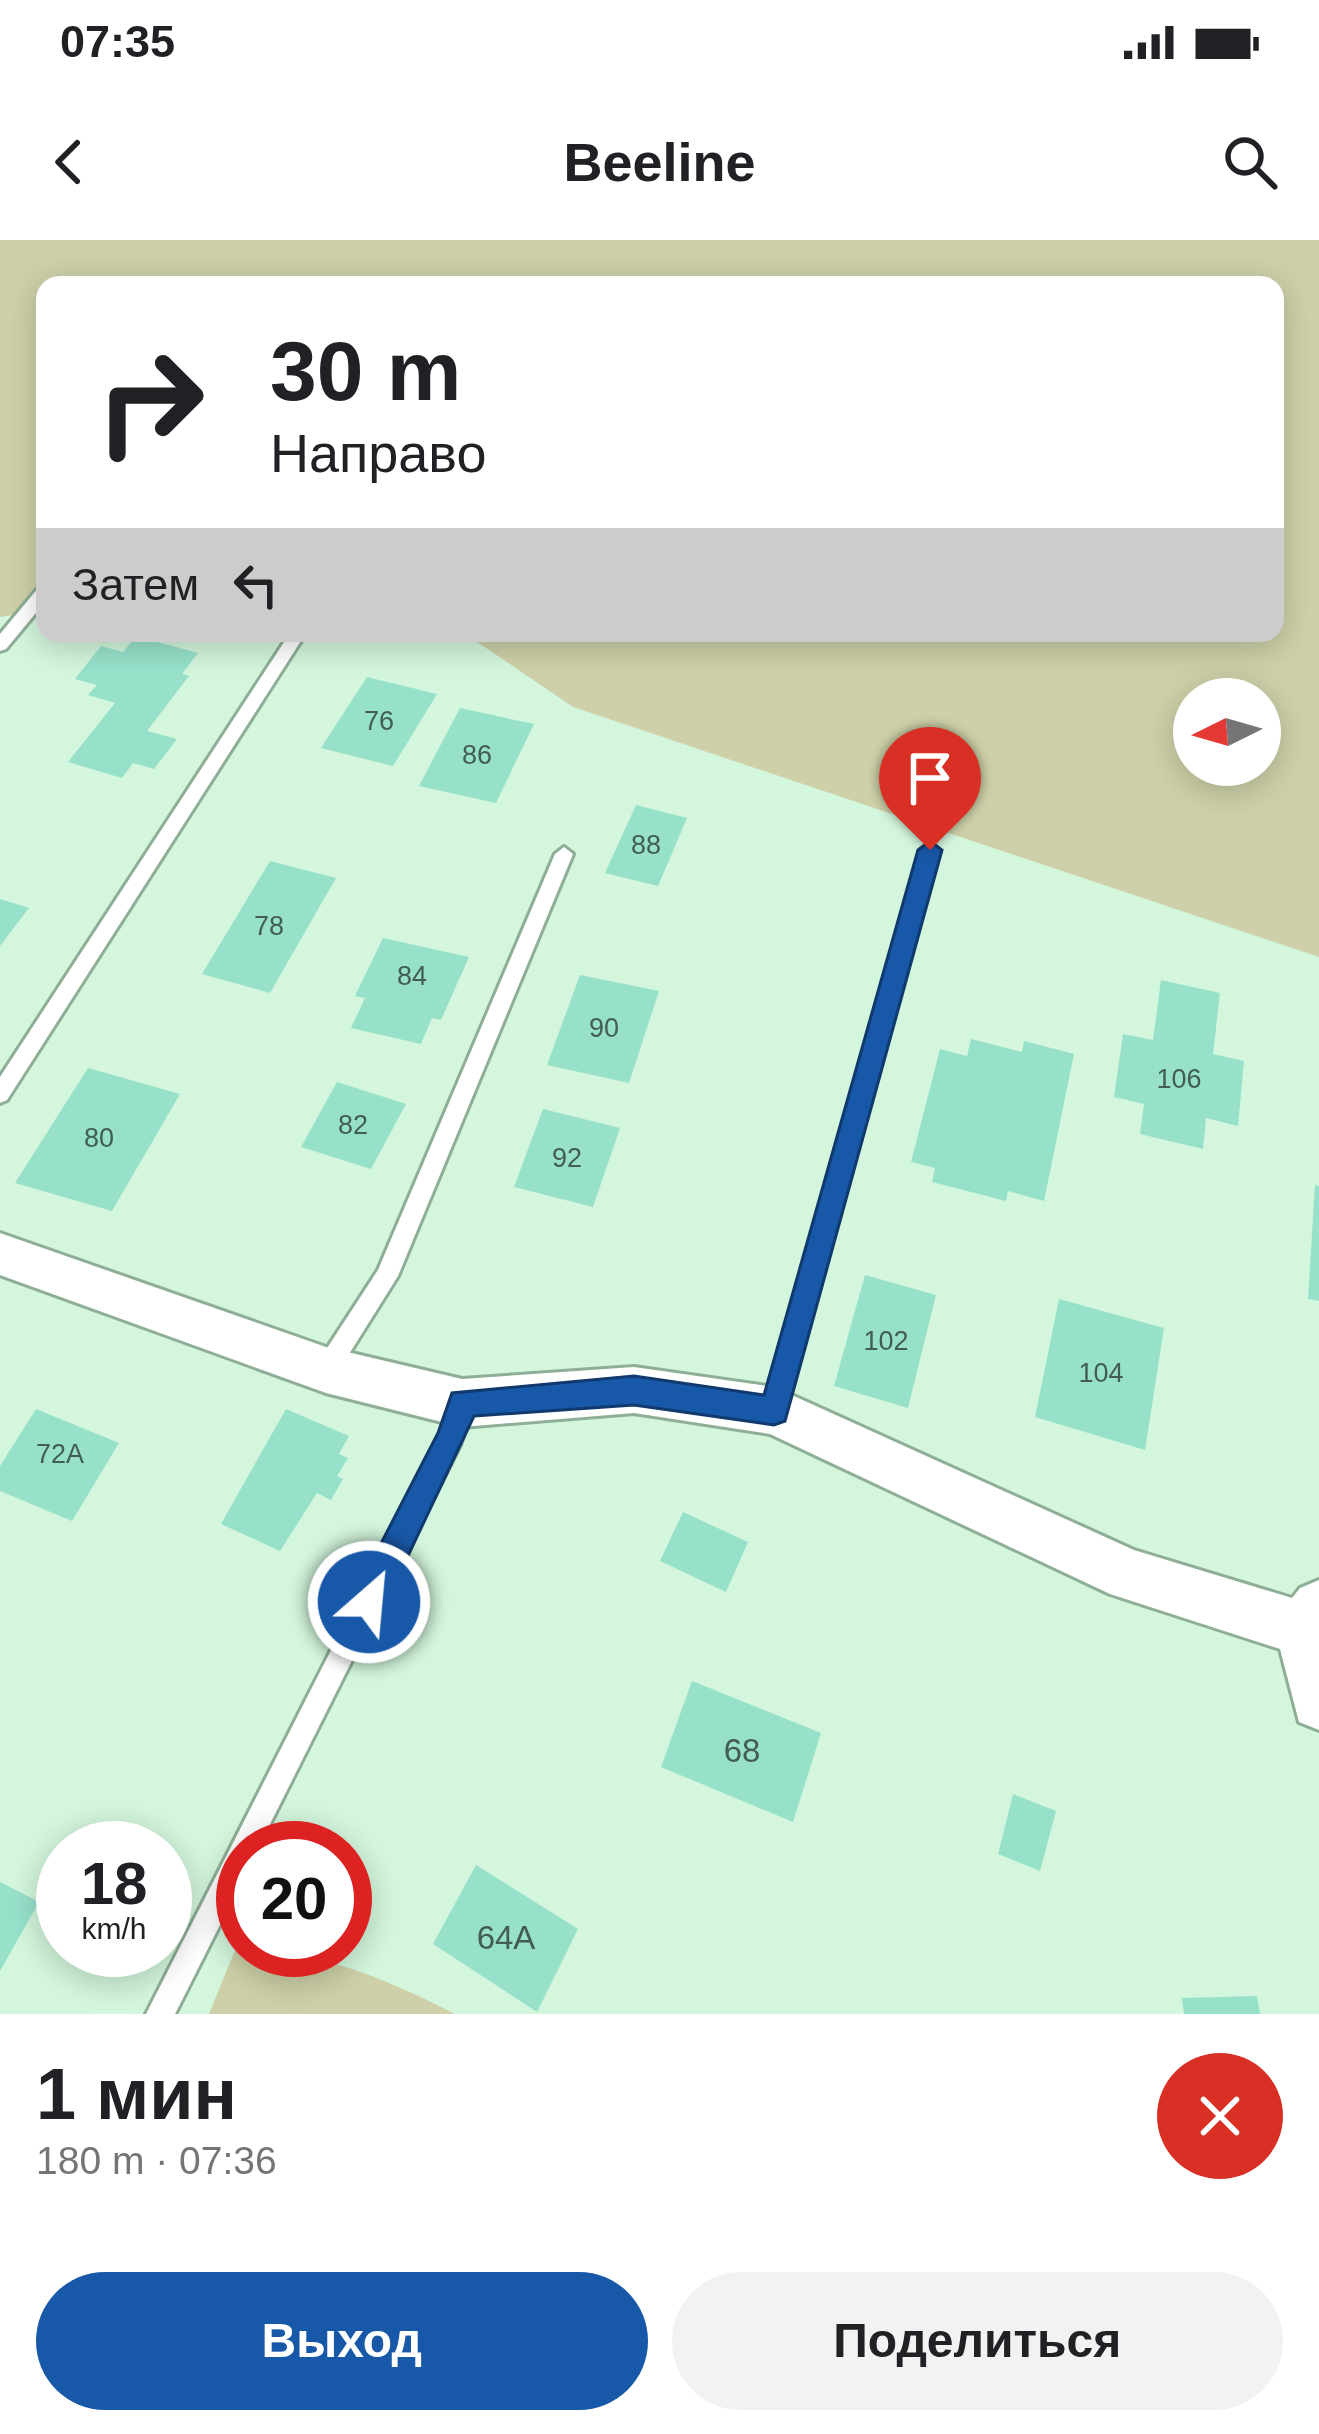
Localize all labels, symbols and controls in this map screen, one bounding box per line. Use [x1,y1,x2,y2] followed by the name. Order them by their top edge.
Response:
[60,16,175,67] text: 07:35
[36,129,102,195] icon: back
[1217,129,1283,195] icon: search
[563,132,756,192] text: Beeline
[72,324,228,480] icon: right
[270,324,461,418] text: 30 m
[270,423,486,483] text: Направо
[223,552,289,618] icon: left
[72,559,199,610] text: Затем
[1173,678,1281,786] north arrow
[1173,678,1281,786] map controls
[364,706,394,736] house number: 76
[879,727,981,850] pin
[462,740,492,770] house number: 86
[897,745,963,811] icon: arrive
[631,830,661,860] house number: 88
[254,911,284,941] house number: 78
[397,961,427,991] house number: 84
[589,1013,619,1043] house number: 90
[1156,1064,1202,1094] house number: 106
[338,1110,368,1140] house number: 82
[84,1123,114,1153] house number: 80
[552,1143,582,1173] house number: 92
[863,1326,909,1356] house number: 102
[1078,1358,1124,1388] house number: 104
[36,1439,84,1469] house number: 72А
[306,1539,432,1665] position arrow
[724,1732,760,1769] house number: 68
[216,1821,372,1977] speed limit sign: 20
[81,1850,147,1917] text: 18
[81,1912,147,1945] text: km/h
[477,1919,535,1956] house number: 64А
[1157,2053,1283,2179] button: close
[36,2054,237,2134] text: 1 мин
[36,2139,277,2182] text: 180 m · 07:36
[36,2272,648,2410] button: Выход
[672,2272,1283,2410] button: Поделиться

